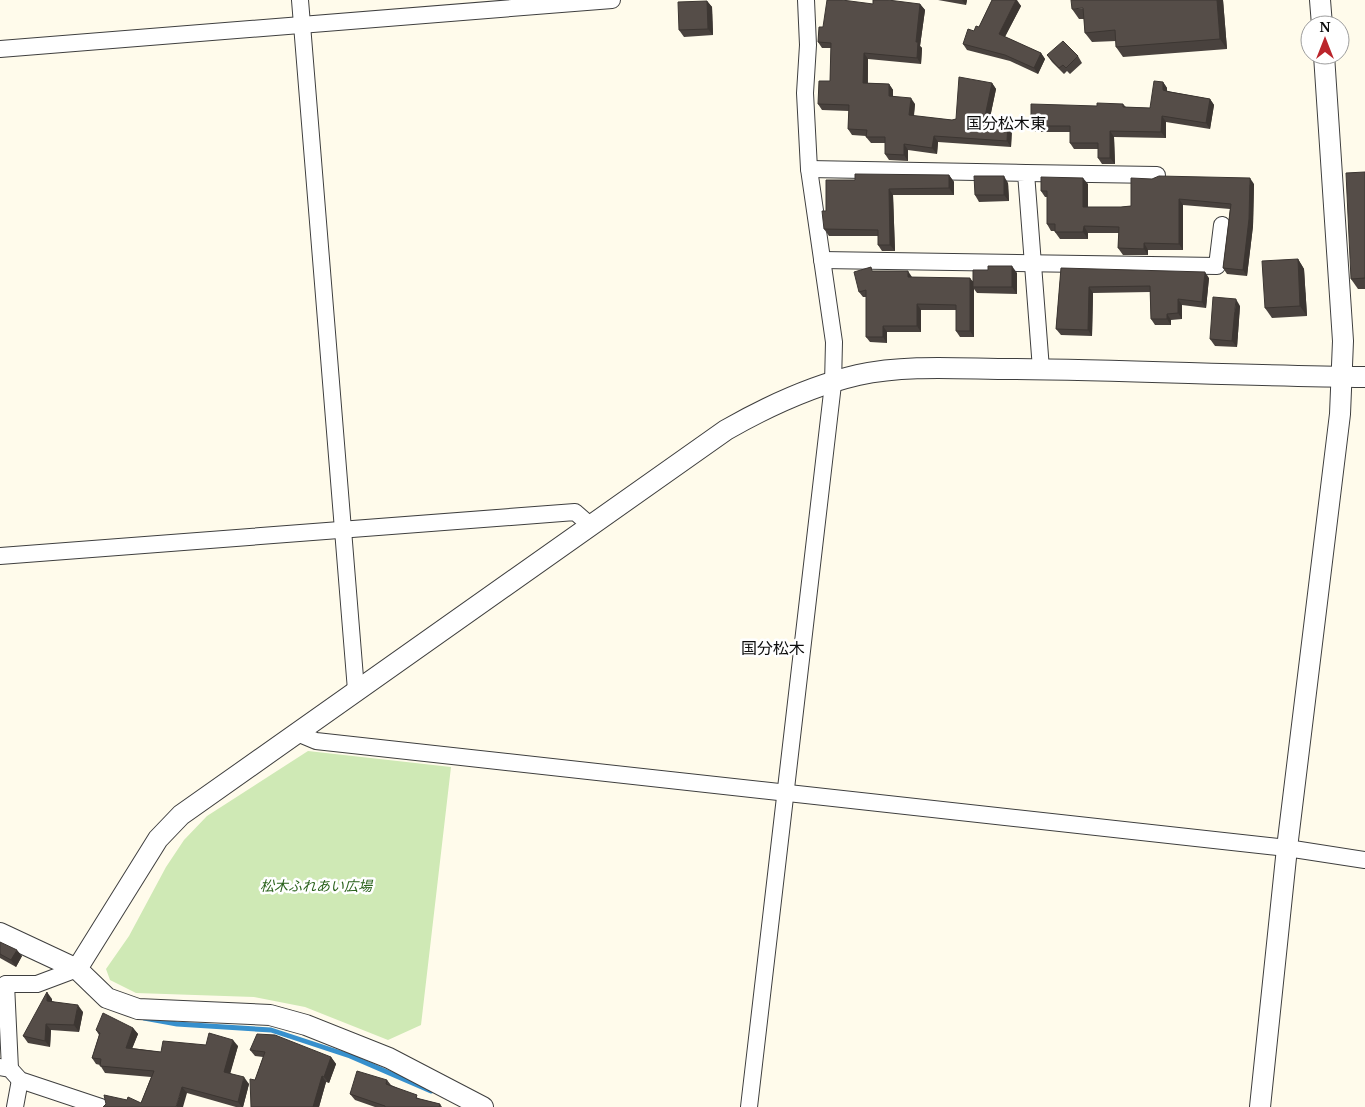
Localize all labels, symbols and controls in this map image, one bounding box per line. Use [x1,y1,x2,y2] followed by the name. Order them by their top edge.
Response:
[1300,15,1350,65] north arrow
[1319,17,1331,36] text: N
[966,112,1046,134] district label: 国分松木東
[741,637,805,659] district label: 国分松木
[260,876,374,895] park label: 松木ふれあい広場

